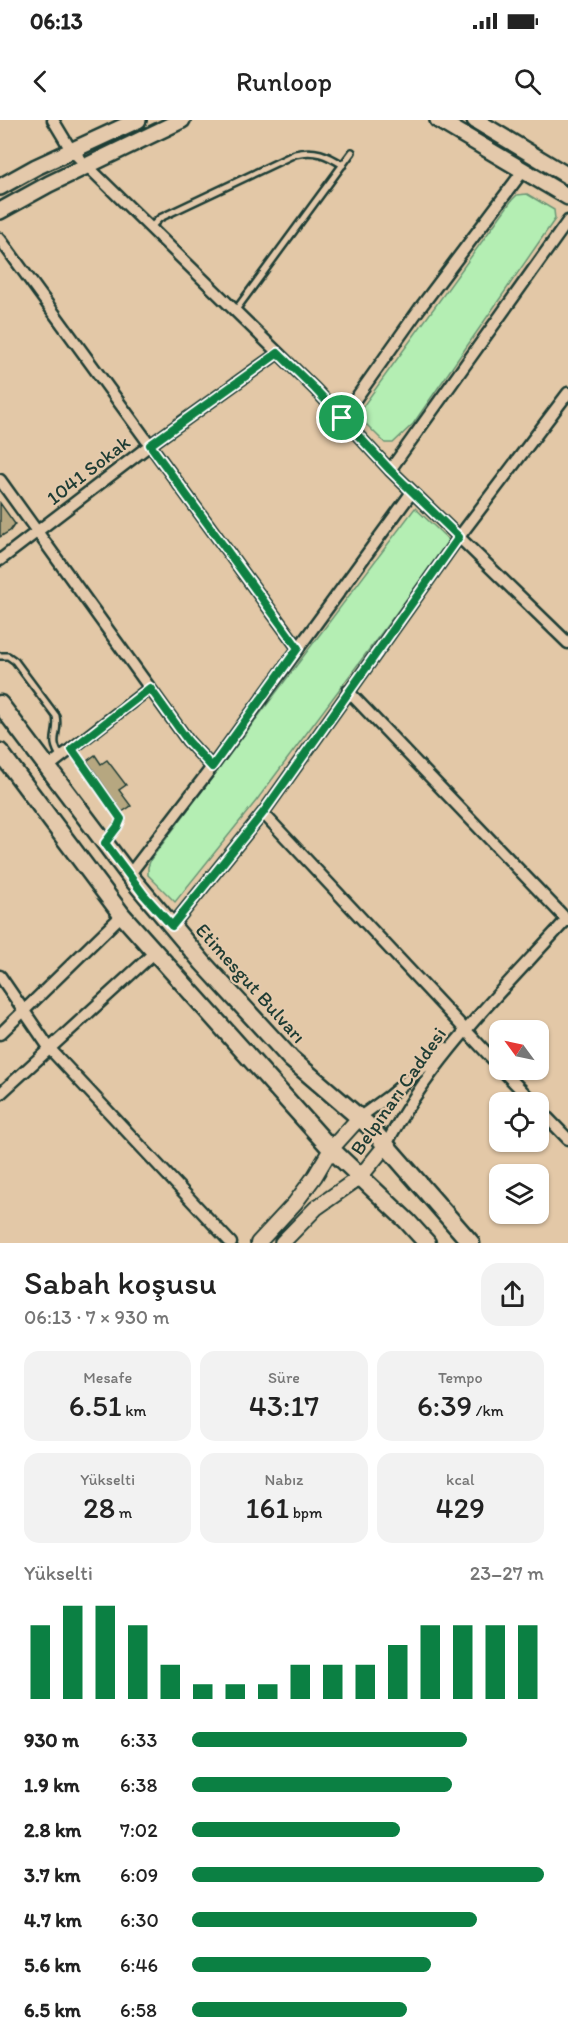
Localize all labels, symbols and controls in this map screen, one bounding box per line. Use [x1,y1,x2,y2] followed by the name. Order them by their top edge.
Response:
[30,8,83,35] text: 06:13
[24,65,57,98] icon: back
[236,65,332,98] text: Runloop
[511,65,544,98] icon: search
[316,392,367,443] pin
[325,401,358,434] icon: arrive
[42,430,134,510] street label: 1041 Sokak
[191,918,311,1048] street label: Etimesgut Bulvarı
[489,1020,549,1080] north arrow
[489,1020,549,1224] map controls
[345,1022,451,1160] street label: Belpınarı Caddesi
[489,1092,549,1152] button: locate
[489,1164,549,1224] button: layers
[24,1263,217,1302] text: Sabah koşusu
[481,1263,544,1326] button: share
[24,1305,169,1329] text: 06:13 · 7 × 930 m
[83,1368,132,1387] text: Mesafe
[268,1368,300,1387] text: Süre
[438,1368,483,1387] text: Tempo
[69,1387,122,1424] text: 6.51
[249,1387,319,1424] text: 43:17
[417,1387,472,1424] text: 6:39
[122,1401,147,1420] text: km
[472,1401,504,1420] text: /km
[80,1470,135,1489] text: Yükselti
[265,1470,303,1489] text: Nabız
[446,1470,475,1489] text: kcal
[83,1489,115,1526] text: 28
[245,1489,289,1526] text: 161
[436,1489,485,1526] text: 429
[115,1503,132,1522] text: m
[289,1503,322,1522] text: bpm
[24,1561,93,1585] text: Yükselti
[470,1561,544,1585] text: 23–27 m
[24,1728,79,1752] text: 930 m
[120,1728,157,1752] text: 6:33
[24,1773,80,1797] text: 1.9 km
[120,1773,157,1797] text: 6:38
[24,1818,81,1842] text: 2.8 km
[120,1818,158,1842] text: 7:02
[24,1863,81,1887] text: 3.7 km
[120,1863,158,1887] text: 6:09
[24,1908,82,1932] text: 4.7 km
[120,1908,159,1932] text: 6:30
[24,1953,81,1977] text: 5.6 km
[120,1953,158,1977] text: 6:46
[24,1998,81,2022] text: 6.5 km
[120,1998,157,2022] text: 6:58

